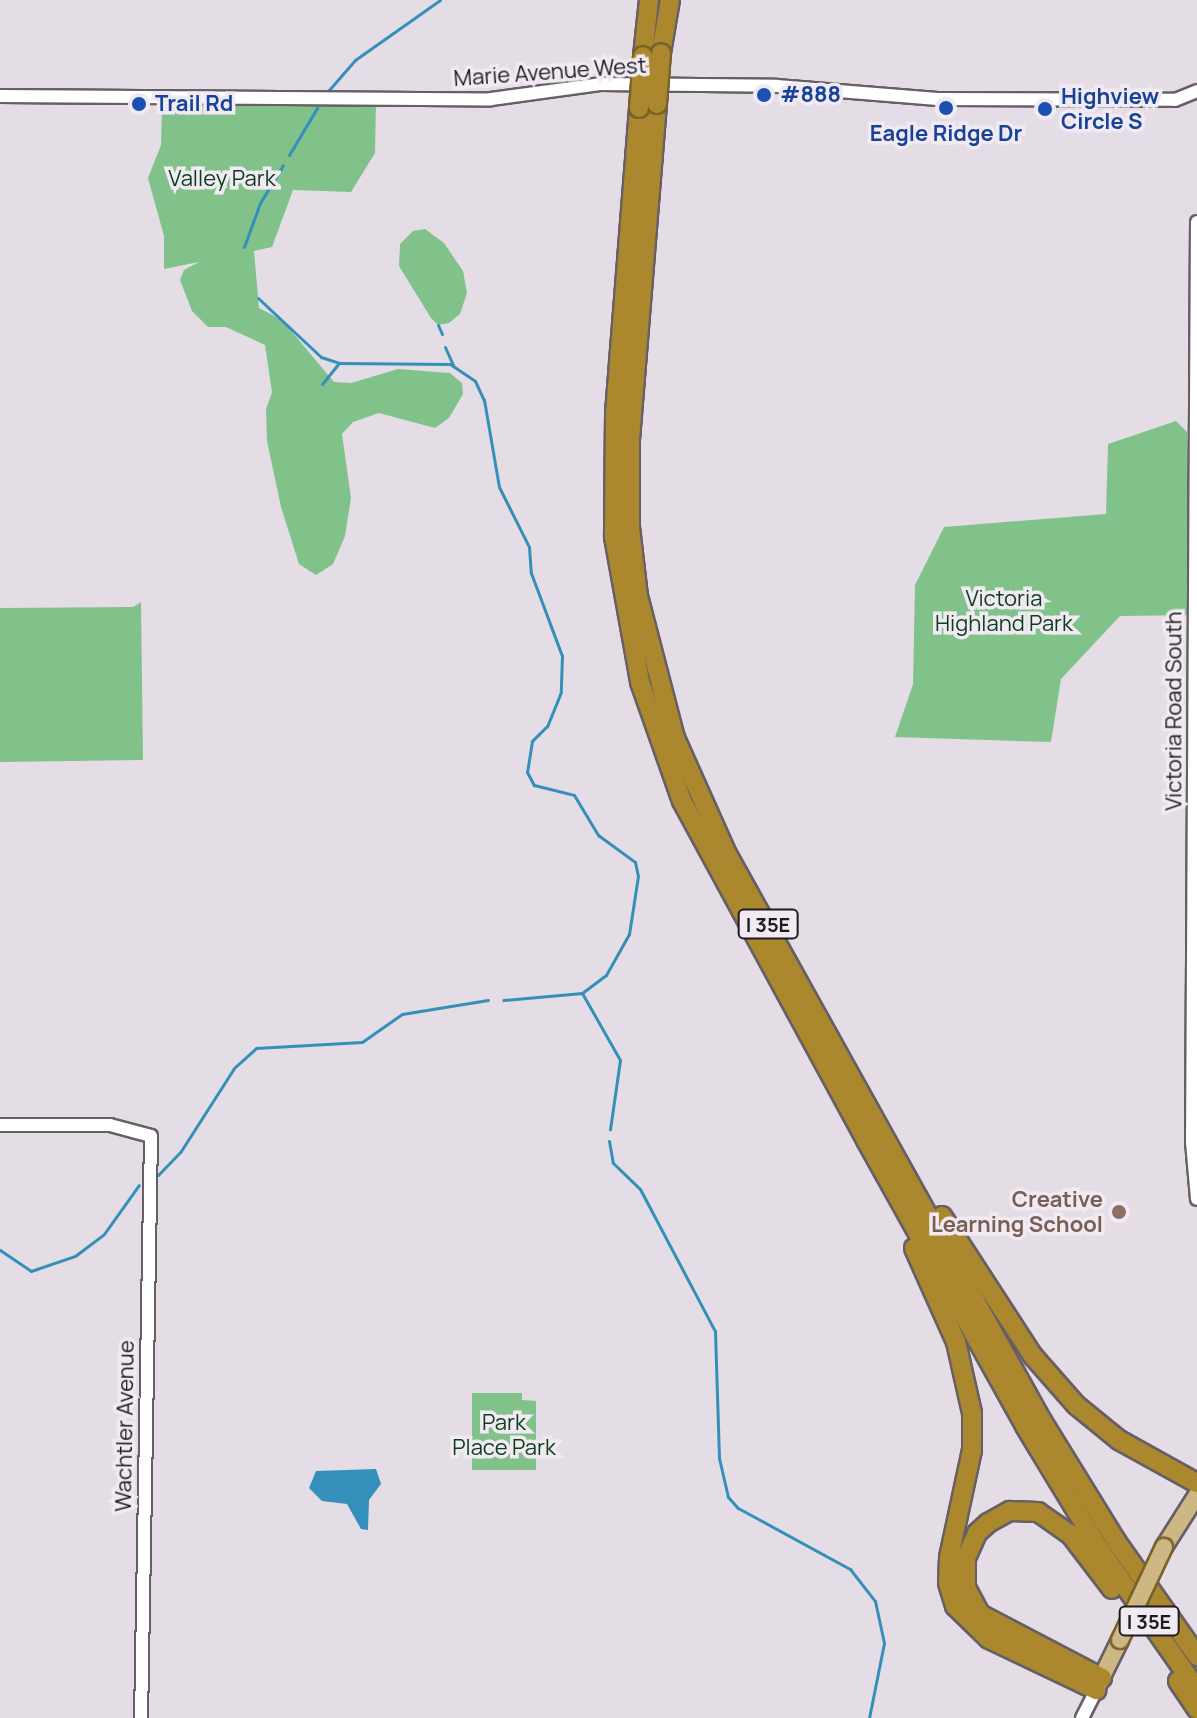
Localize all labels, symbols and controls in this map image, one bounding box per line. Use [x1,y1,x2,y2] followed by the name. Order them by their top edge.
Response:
[453,52,647,92] street label: Marie Avenue West
[780,82,841,108] place label: #888
[1061,83,1159,134] place label: Highview Circle S
[755,86,773,104] marker: #888
[155,91,233,117] place label: Trail Rd
[130,95,148,113] marker: Trail Rd
[937,99,955,117] marker: Eagle Ridge Dr
[1036,100,1054,118] marker: Highview Circle S
[870,121,1022,147] place label: Eagle Ridge Dr
[168,166,276,192] park label: Valley Park
[935,585,1073,636] park label: Victoria Highland Park
[1161,611,1187,811] street label: Victoria Road South
[736,908,800,940] road number: I 35E
[931,1186,1103,1238] place label: Creative Learning School
[1110,1203,1128,1221] marker: Creative Learning School
[110,1340,140,1512] street label: Wachtler Avenue
[452,1409,556,1460] park label: Park Place Park
[1117,1605,1181,1637] road number: I 35E

